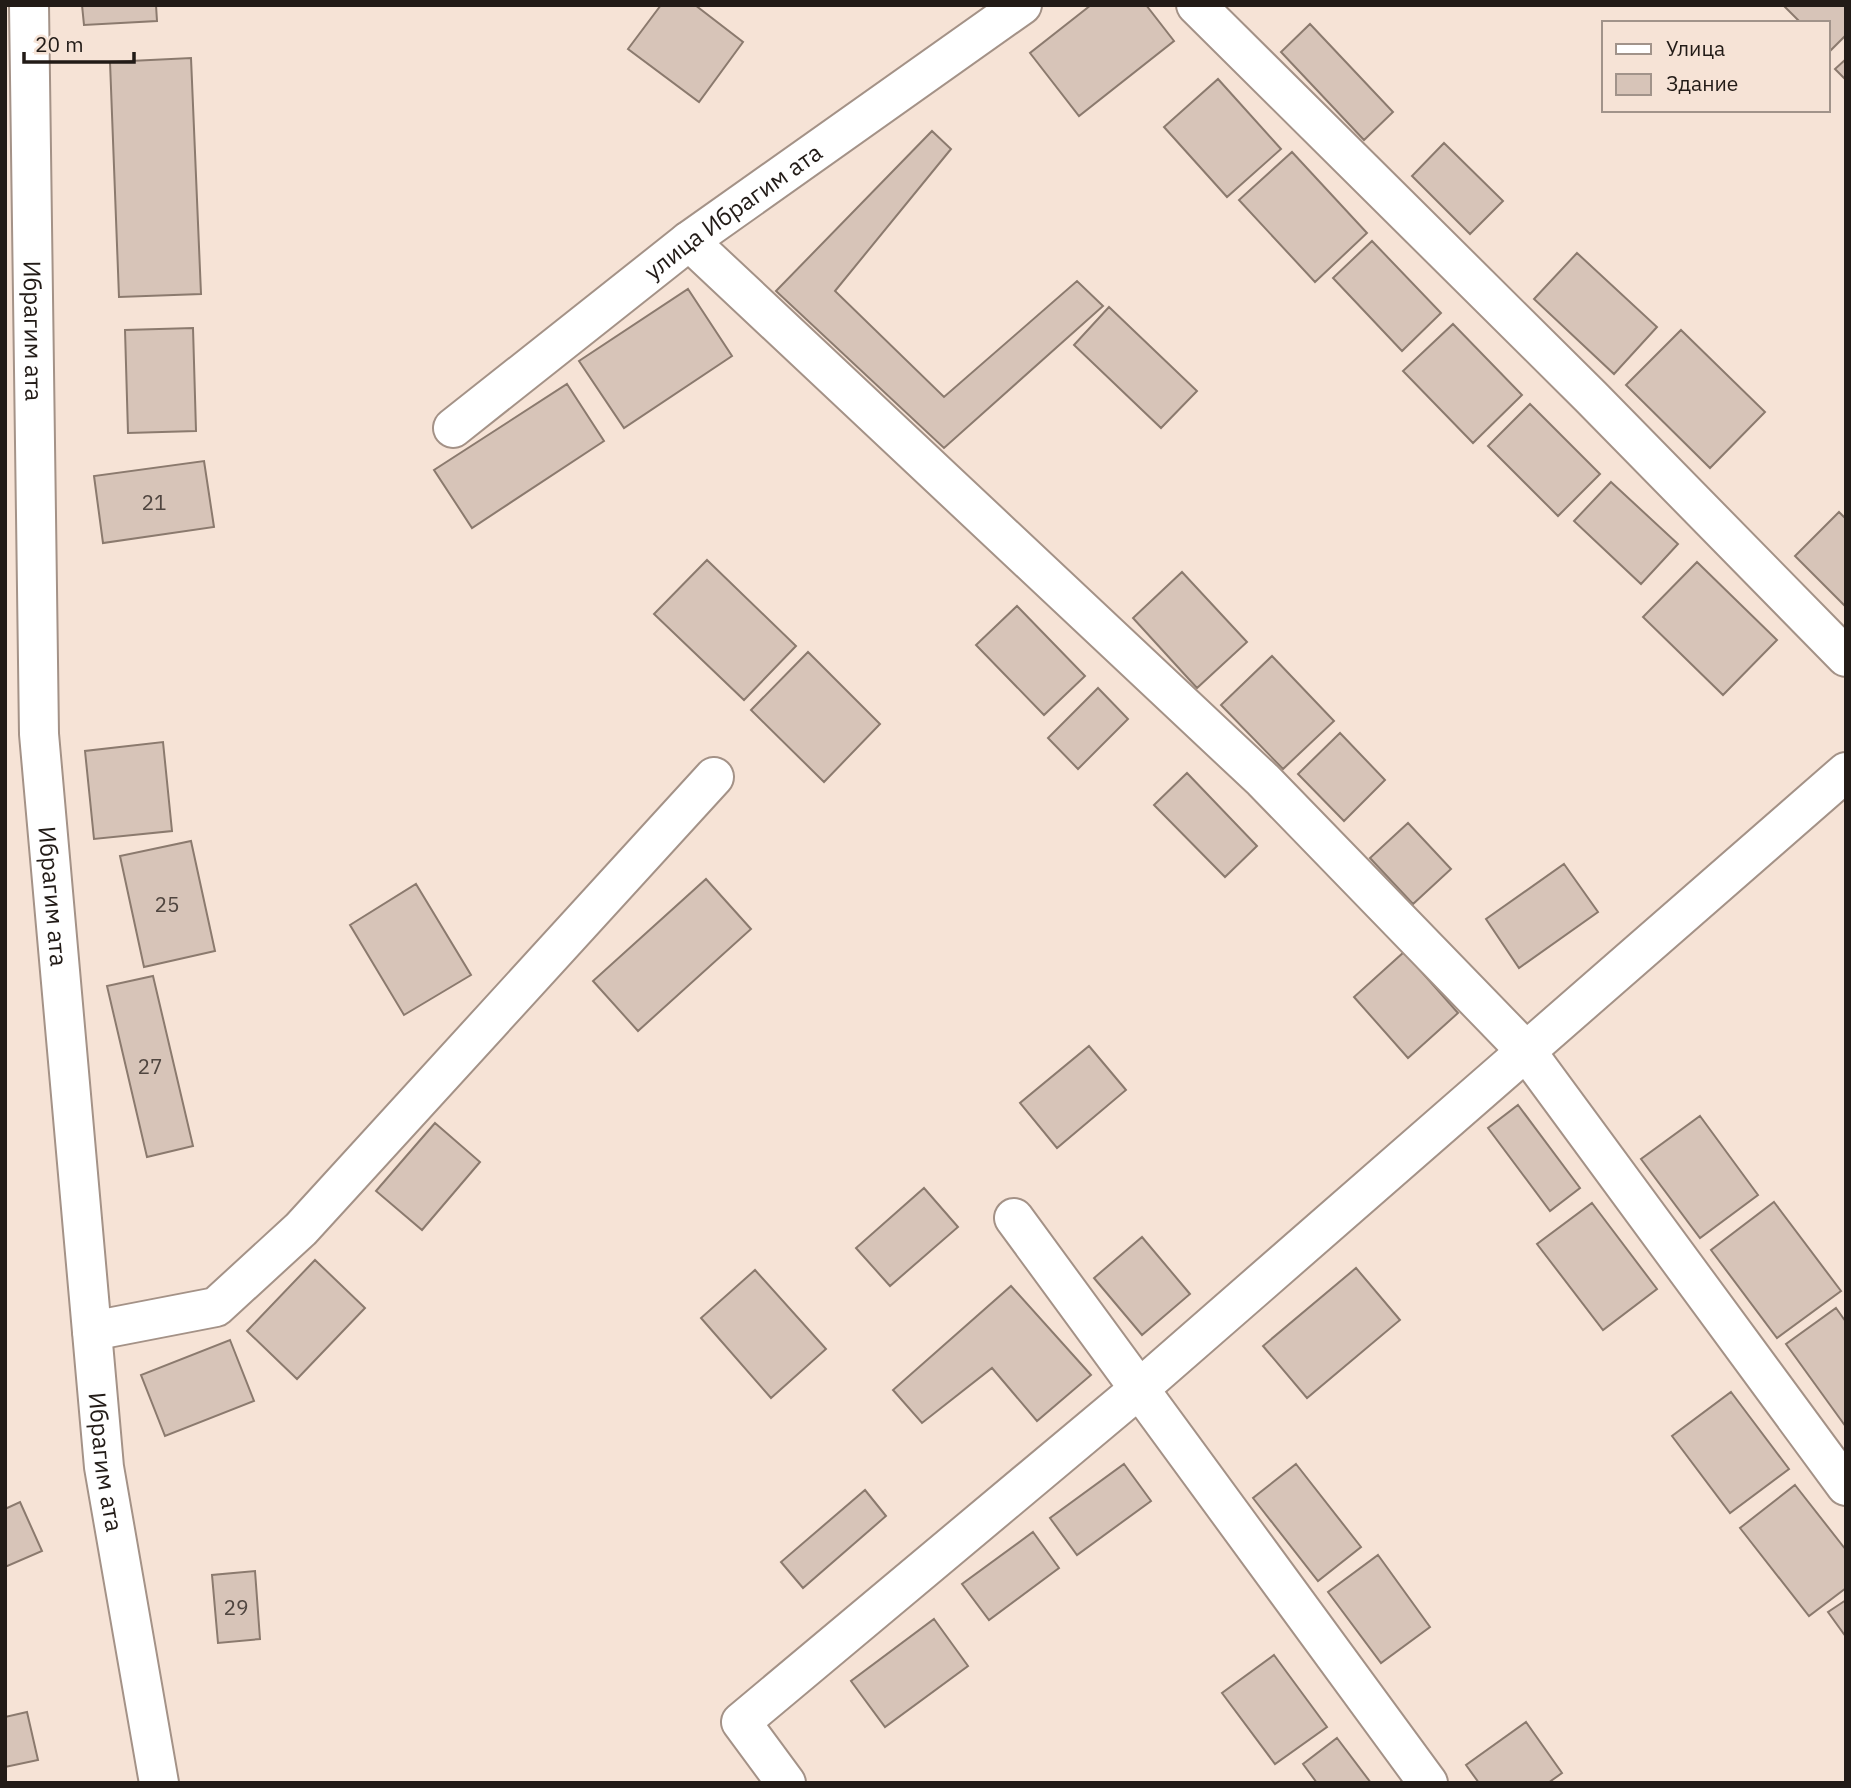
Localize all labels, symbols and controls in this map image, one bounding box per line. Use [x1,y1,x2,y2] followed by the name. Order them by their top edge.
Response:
[24,21,135,65] scale bar
[1602,21,1830,112] legend
[35,30,84,58] text: 20 m
[1666,34,1725,62] text: Улица
[1666,69,1738,97] text: Здание
[637,136,828,287] street label: улица Ибрагим ата
[17,261,50,402] street label: Ибрагим ата
[141,488,167,516] house number: 21
[31,825,76,968] street label: Ибрагим ата
[154,890,180,918] house number: 25
[137,1052,163,1080] house number: 27
[81,1391,131,1534] street label: Ибрагим ата
[223,1593,249,1621] house number: 29

